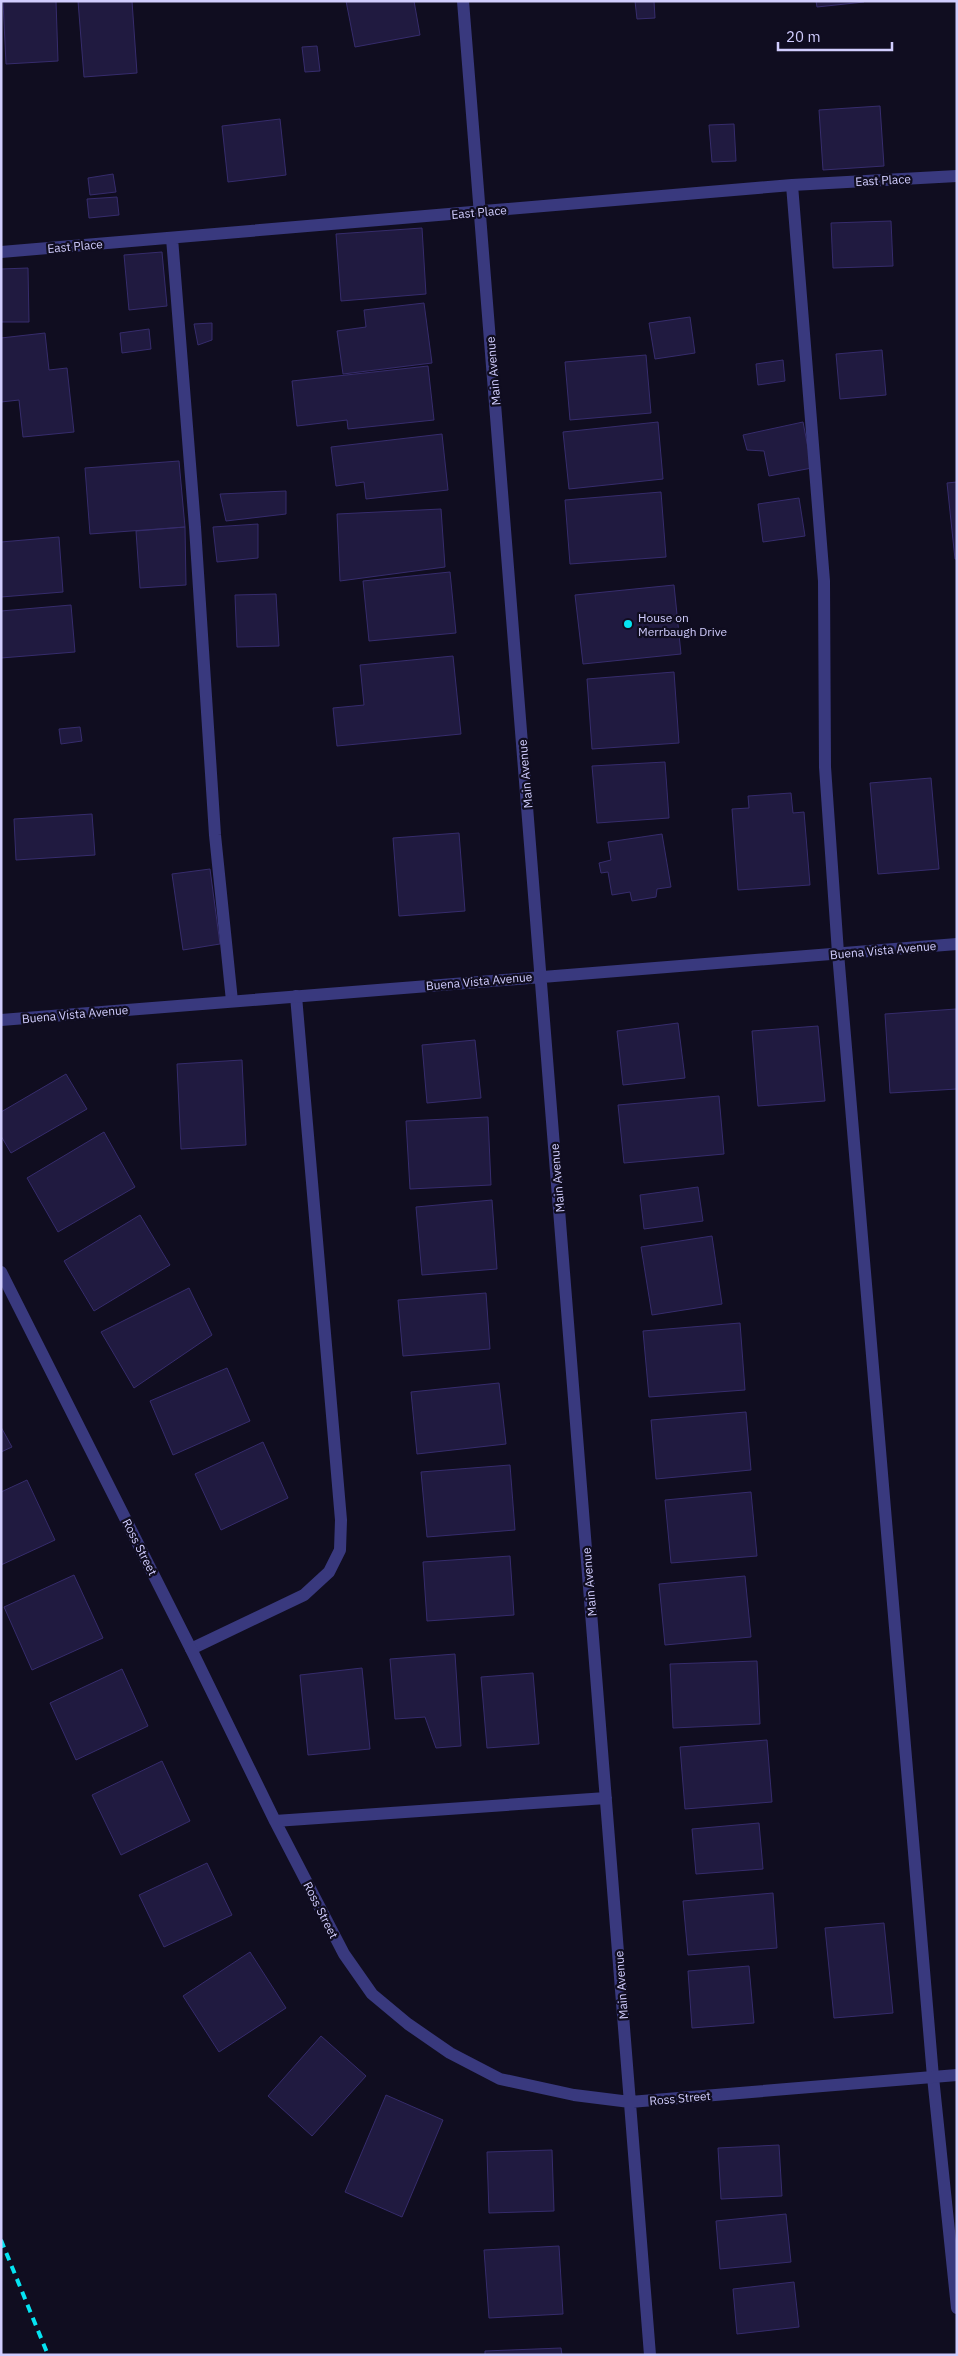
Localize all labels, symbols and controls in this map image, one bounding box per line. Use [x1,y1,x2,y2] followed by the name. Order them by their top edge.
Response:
[778,20,892,52] scale bar
[786,27,821,46] text: 20 m
[855,171,912,189] street label: East Place
[451,202,508,222] street label: East Place
[47,236,104,256] street label: East Place
[482,336,503,406] street label: Main Avenue
[638,610,728,639] place label: House on Merrbaugh Drive
[622,618,634,630] marker: House on Merrbaugh Drive
[514,739,535,809] street label: Main Avenue
[829,938,937,962] street label: Buena Vista Avenue
[425,969,533,993] street label: Buena Vista Avenue
[21,1002,129,1026] street label: Buena Vista Avenue
[546,1143,567,1213] street label: Main Avenue
[119,1516,161,1578] street label: Ross Street
[578,1547,599,1617] street label: Main Avenue
[300,1879,342,1941] street label: Ross Street
[611,1950,631,2020] street label: Main Avenue
[649,2088,711,2108] street label: Ross Street

